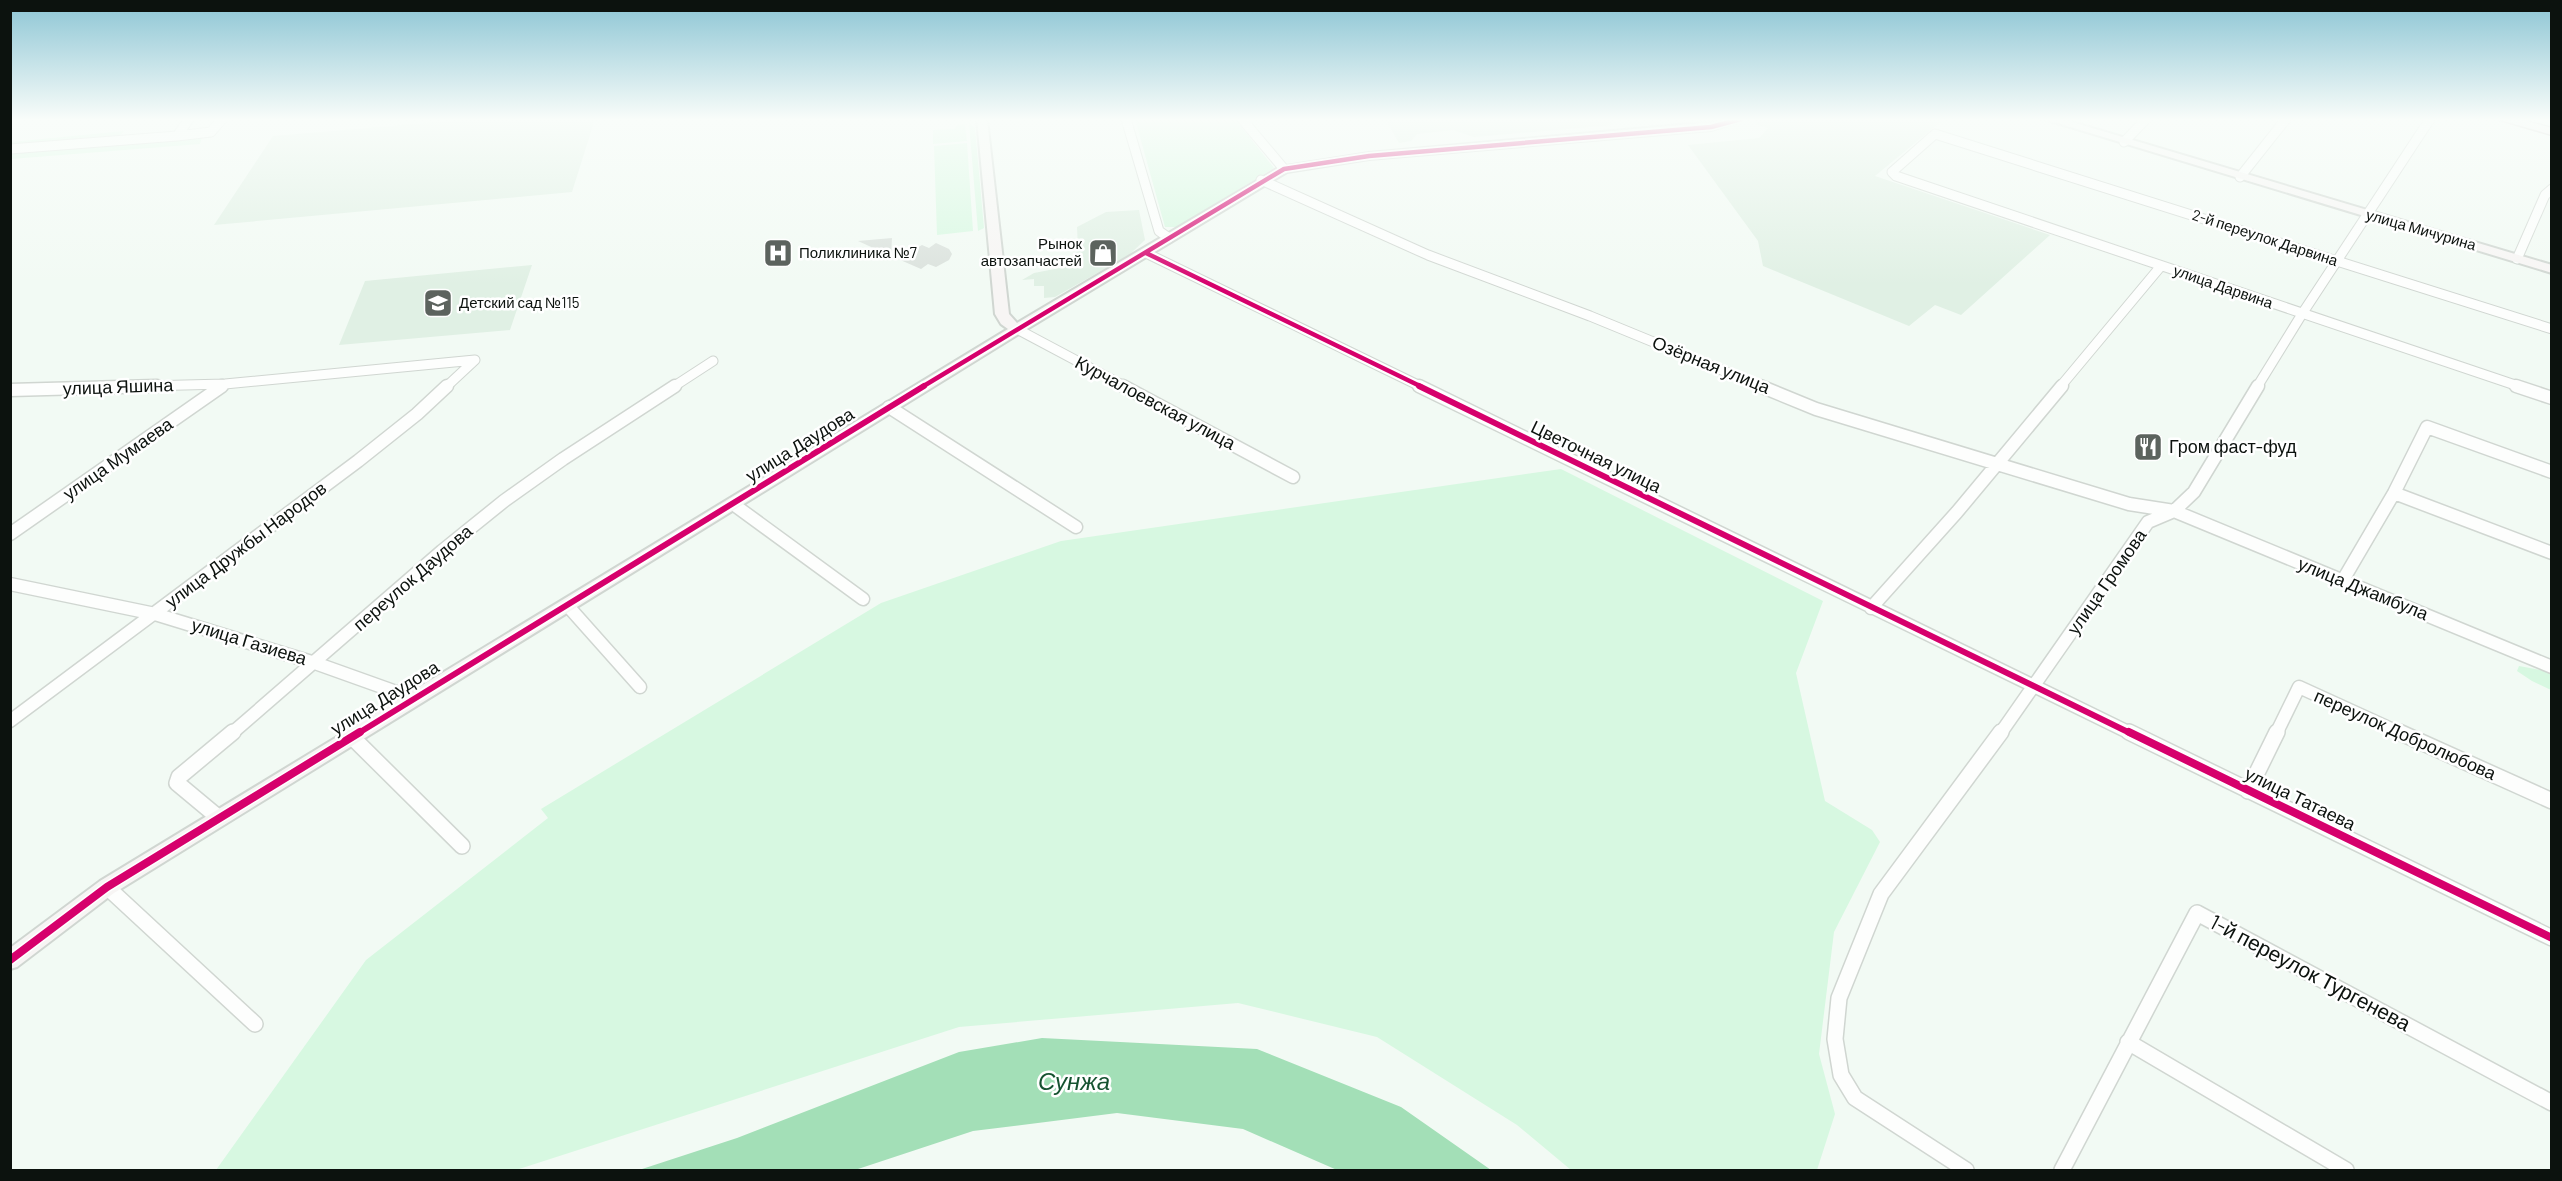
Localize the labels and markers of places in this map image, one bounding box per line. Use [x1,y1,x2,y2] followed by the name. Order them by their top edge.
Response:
[981,234,1082,269] place label: Рынок автозапчастей
[762,237,794,269] hospital icon: Поликлиника №7
[1087,237,1119,269] shop icon: Рынок автозапчастей
[799,243,917,261] place label: Поликлиника №7
[422,287,454,319] school or university icon: Детский сад №115
[459,293,579,311] place label: Детский сад №115
[2132,431,2164,463] restaurant icon: Гром фаст-фуд
[2169,435,2297,457] place label: Гром фаст-фуд

